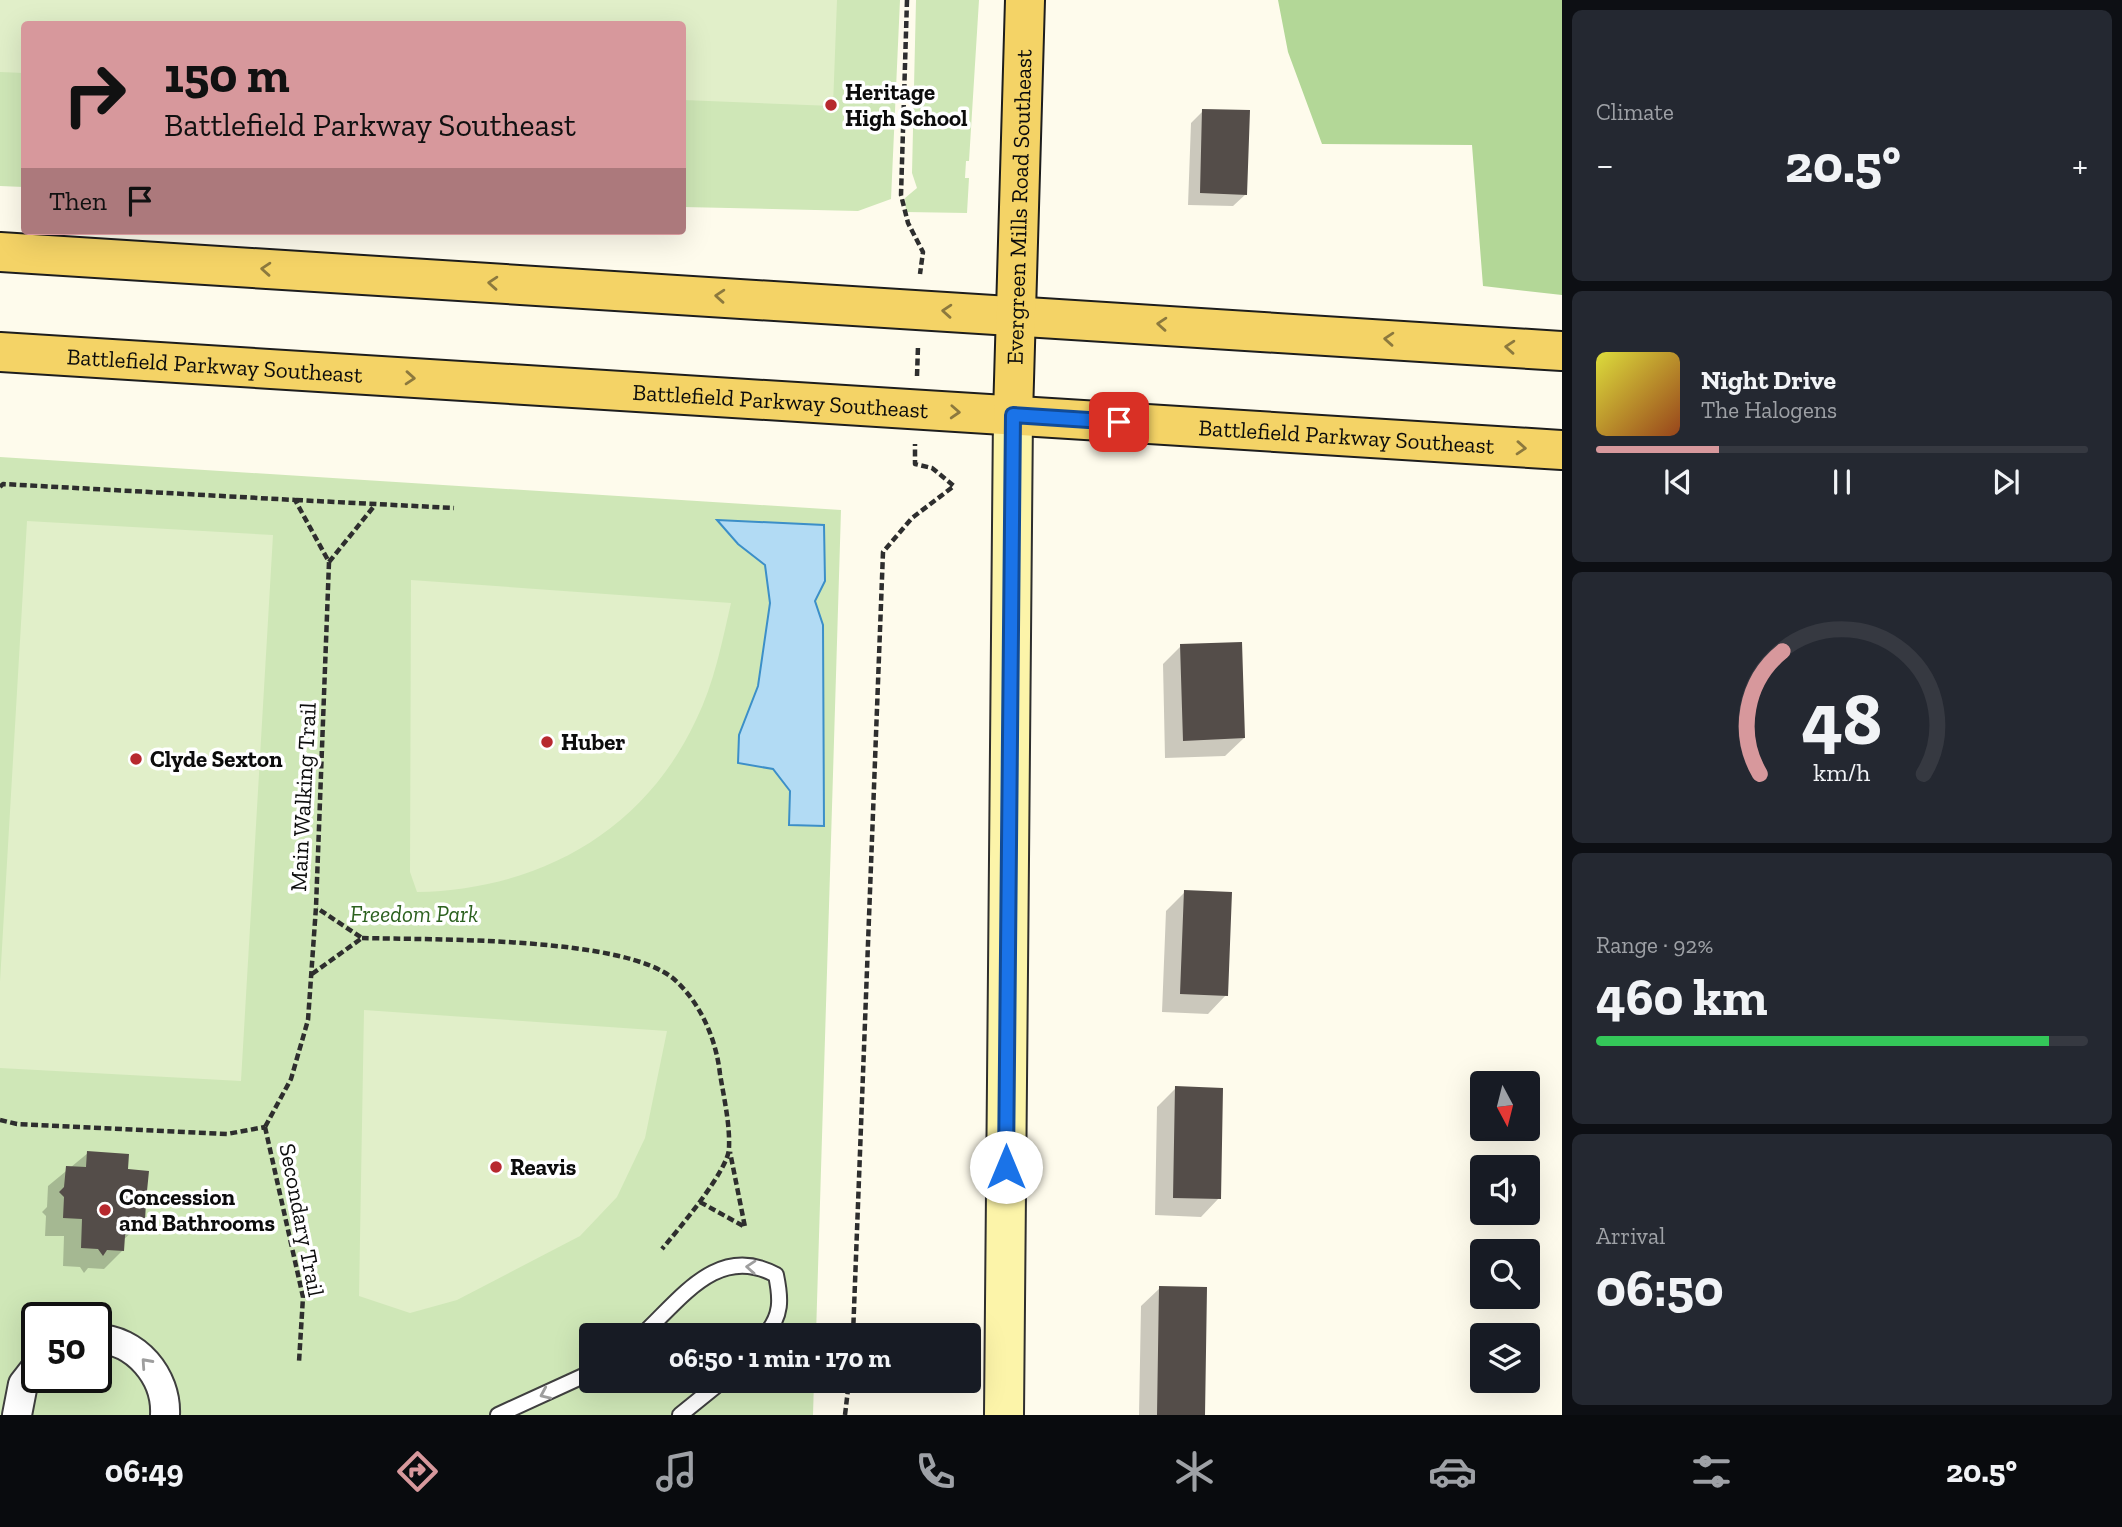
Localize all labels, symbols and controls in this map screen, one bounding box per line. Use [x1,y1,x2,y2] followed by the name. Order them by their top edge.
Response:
[164,46,290,105] text: 150 m
[1000,48,1038,365] street label: Evergreen Mills Road Southeast
[49,49,140,140] icon: right
[845,78,968,132] place label: Heritage High School
[823,97,839,113] marker: Heritage High School
[1596,98,1674,126] text: Climate
[164,106,576,144] text: Battlefield Parkway Southeast
[1785,133,1901,195] text: 20.5°
[1596,142,1614,188] text: −
[2072,142,2088,188] text: +
[121,182,159,220] icon: arrive
[49,185,107,217] text: Then
[260,261,271,276] one-way arrow
[487,275,498,290] one-way arrow
[714,289,725,304] one-way arrow
[941,303,952,318] one-way arrow
[1157,317,1168,332] one-way arrow
[1384,332,1395,347] one-way arrow
[1504,340,1515,355] one-way arrow
[66,342,364,389] street label: Battlefield Parkway Southeast
[1701,364,1836,396] text: Night Drive
[405,370,416,385] one-way arrow
[632,378,930,424] street label: Battlefield Parkway Southeast
[1089,392,1149,452] pin
[1701,396,1837,424] text: The Halogens
[1100,403,1138,441] icon: arrive
[950,405,961,420] one-way arrow
[1198,413,1496,460] street label: Battlefield Parkway Southeast
[1516,440,1527,455] one-way arrow
[1659,463,1697,501] icon: previous
[1823,463,1861,501] icon: pause
[1987,463,2025,501] icon: next
[1802,675,1882,763] text: 48
[284,702,322,892] street label: Main Walking Trail
[561,728,625,756] place label: Huber
[539,734,555,750] marker: Huber
[150,745,283,773] place label: Clyde Sexton
[128,751,144,767] marker: Clyde Sexton
[1813,756,1871,786] text: km/h
[350,900,478,928] park label: Freedom Park
[1596,931,1713,959] text: Range · 92%
[1596,966,1768,1028] text: 460 km
[1470,1071,1540,1141] north arrow
[1470,1071,1540,1393] map controls
[969,1130,1043,1204] position arrow
[273,1141,331,1299] street label: Secondary Trail
[510,1153,576,1181] place label: Reavis
[1470,1155,1540,1225] button: sound
[488,1159,504,1175] marker: Reavis
[119,1183,275,1237] place label: Concession and Bathrooms
[97,1202,113,1218] marker: Concession and Bathrooms
[1596,1222,1665,1250] text: Arrival
[1470,1239,1540,1309] button: search
[1596,1257,1724,1319] text: 06:50
[745,1260,756,1275] one-way arrow
[21,1302,112,1393] speed limit sign: 50
[1470,1323,1540,1393] button: layers
[669,1342,891,1374] text: 06:50 · 1 min · 170 m
[142,1358,154,1371] one-way arrow
[540,1386,552,1400] one-way arrow
[393,1447,442,1496] icon: directions
[652,1447,701,1496] icon: music
[911,1447,960,1496] icon: phone
[1170,1447,1219,1496] icon: climate
[1428,1447,1477,1496] icon: car
[1687,1447,1736,1496] icon: filters
[105,1452,184,1490] text: 06:49
[1946,1452,2017,1490] text: 20.5°

